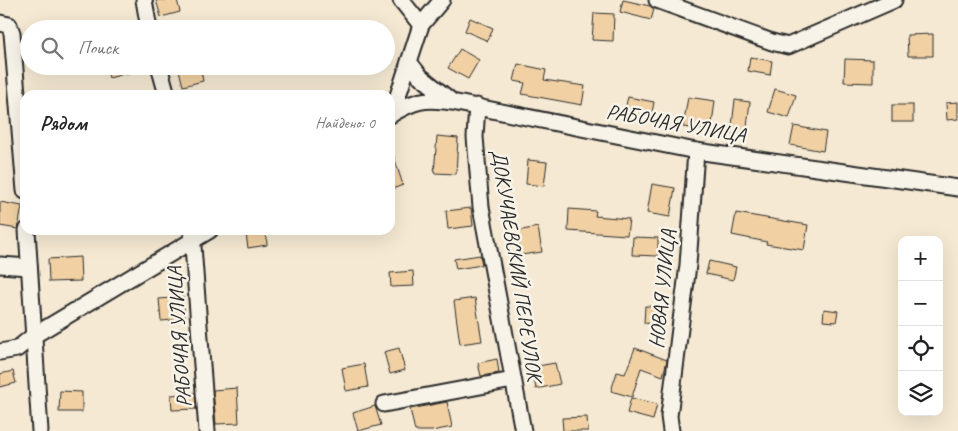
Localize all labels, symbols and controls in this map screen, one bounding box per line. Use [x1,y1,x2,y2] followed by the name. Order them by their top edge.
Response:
[20,20,395,75] search box
[38,34,66,62] icon: search
[78,36,118,60] text: Поиск
[604,98,749,148] street label: РАБОЧАЯ УЛИЦА
[40,110,87,136] text: Рядом
[315,113,375,133] text: Найдено: 0
[486,147,549,387] street label: ДОКУЧАЕВСКИЙ ПЕРЕУЛОК
[643,228,681,350] street label: НОВАЯ УЛИЦА
[898,236,943,416] map controls
[898,236,943,281] button: +
[161,264,197,408] street label: РАБОЧАЯ УЛИЦА
[898,281,943,326] button: −
[898,326,943,371] button: locate
[898,371,943,416] button: layers

